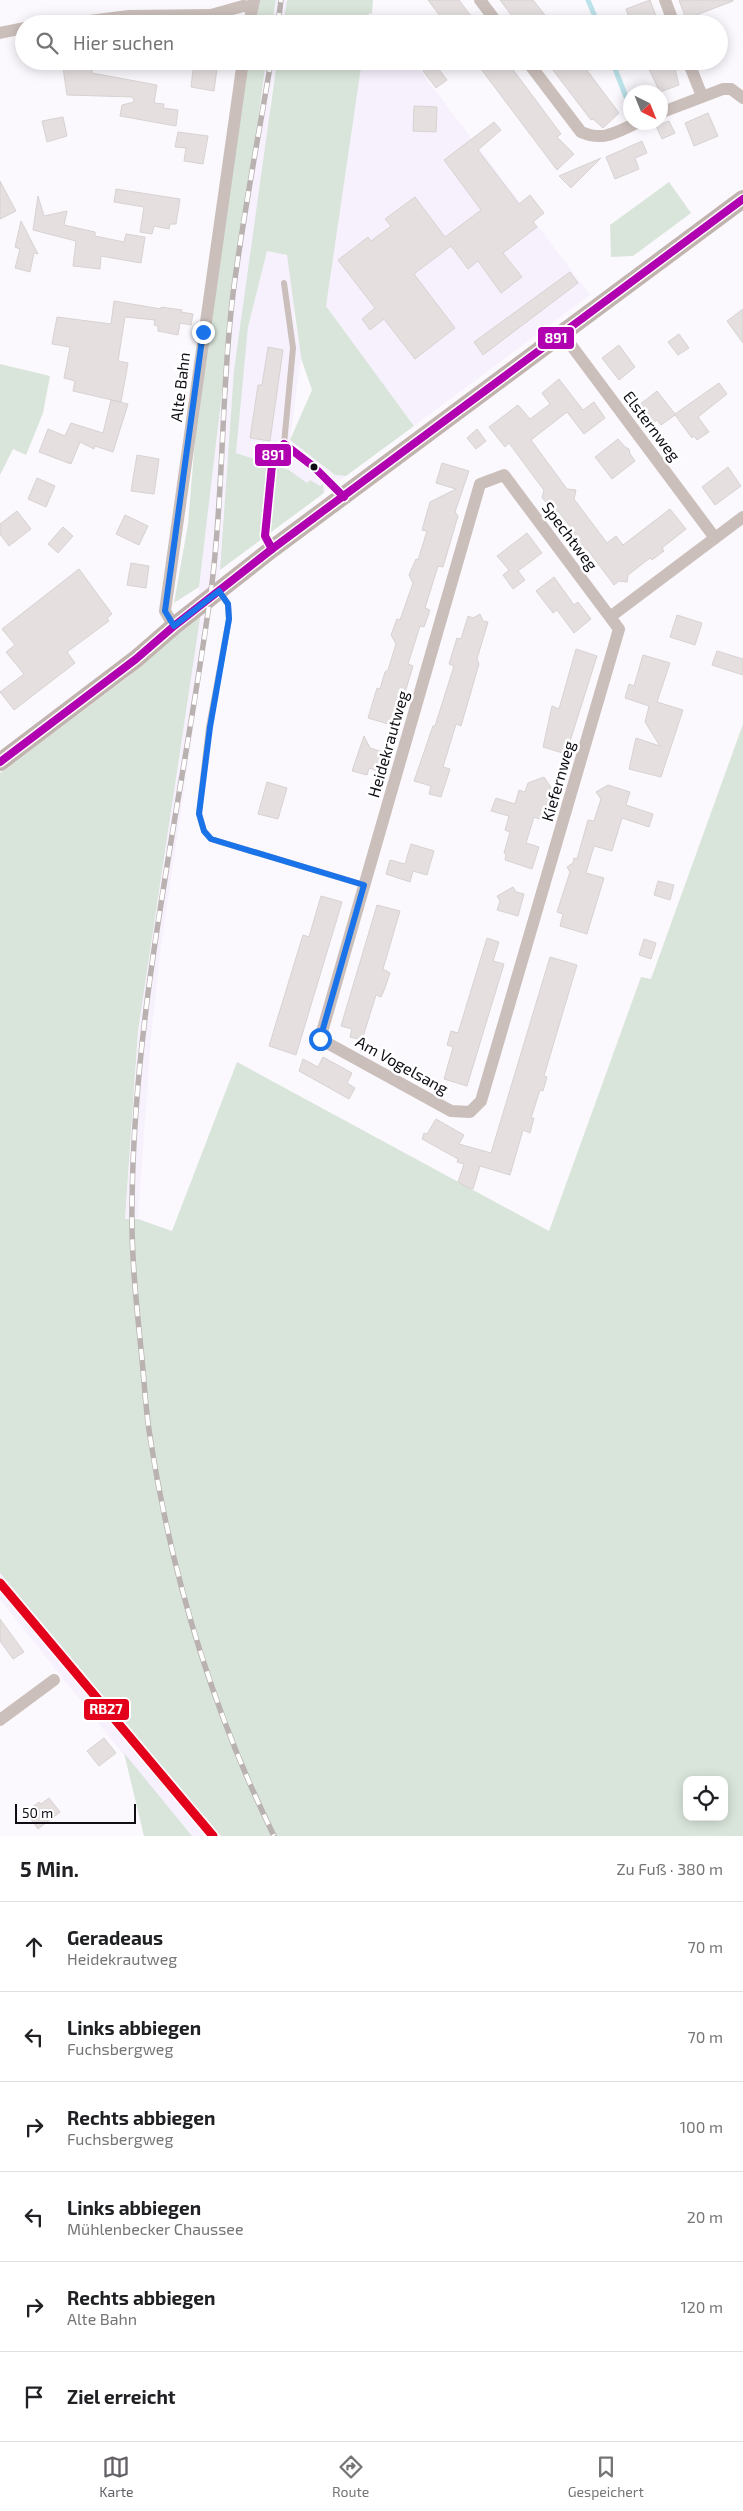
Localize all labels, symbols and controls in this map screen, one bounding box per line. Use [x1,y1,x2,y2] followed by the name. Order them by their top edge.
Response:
[15,15,728,70] search box
[33,29,61,57] icon: search
[73,31,174,54] text: Hier suchen
[623,85,668,130] north arrow
[192,321,215,344] route end
[537,326,575,350] line badge: 891
[544,329,568,346] text: 891
[166,351,193,423] street label: Alte Bahn
[620,387,685,465] street label: Elsternweg
[254,443,292,467] line badge: 891
[261,446,285,463] text: 891
[309,462,319,472] unlabelled marker
[539,498,602,574] street label: Spechtweg
[363,688,412,799] street label: Heidekrautweg
[537,738,578,823] street label: Kiefernweg
[309,1028,332,1051] route start
[353,1031,452,1098] street label: Am Vogelsang
[83,1698,130,1721] line badge: RB27
[89,1700,123,1717] text: RB27
[683,1776,728,1821] map controls
[683,1776,728,1821] button: locate
[15,1801,136,1824] scale bar
[22,1804,53,1821] text: 50 m
[20,1856,79,1881] text: 5 Min.
[616,1859,723,1878] text: Zu Fuß · 380 m
[67,1926,163,1949] text: Geradeaus
[20,1933,48,1961] icon: ahead
[688,1937,723,1956] text: 70 m
[67,1949,177,1968] text: Heidekrautweg
[67,2016,201,2039] text: Links abbiegen
[20,2023,48,2051] icon: left
[688,2027,723,2046] text: 70 m
[67,2039,173,2058] text: Fuchsbergweg
[67,2106,215,2129] text: Rechts abbiegen
[20,2113,48,2141] icon: right
[680,2117,723,2136] text: 100 m
[67,2129,173,2148] text: Fuchsbergweg
[67,2196,201,2219] text: Links abbiegen
[20,2203,48,2231] icon: left
[687,2207,723,2226] text: 20 m
[67,2219,244,2238] text: Mühlenbecker Chaussee
[67,2286,215,2309] text: Rechts abbiegen
[20,2293,48,2321] icon: right
[680,2297,723,2316] text: 120 m
[67,2309,137,2328] text: Alte Bahn
[20,2383,48,2411] icon: arrive
[67,2385,176,2408] text: Ziel erreicht
[99,2453,134,2500] tab: Karte
[332,2453,369,2500] tab: Route
[568,2453,644,2500] tab: Gespeichert

